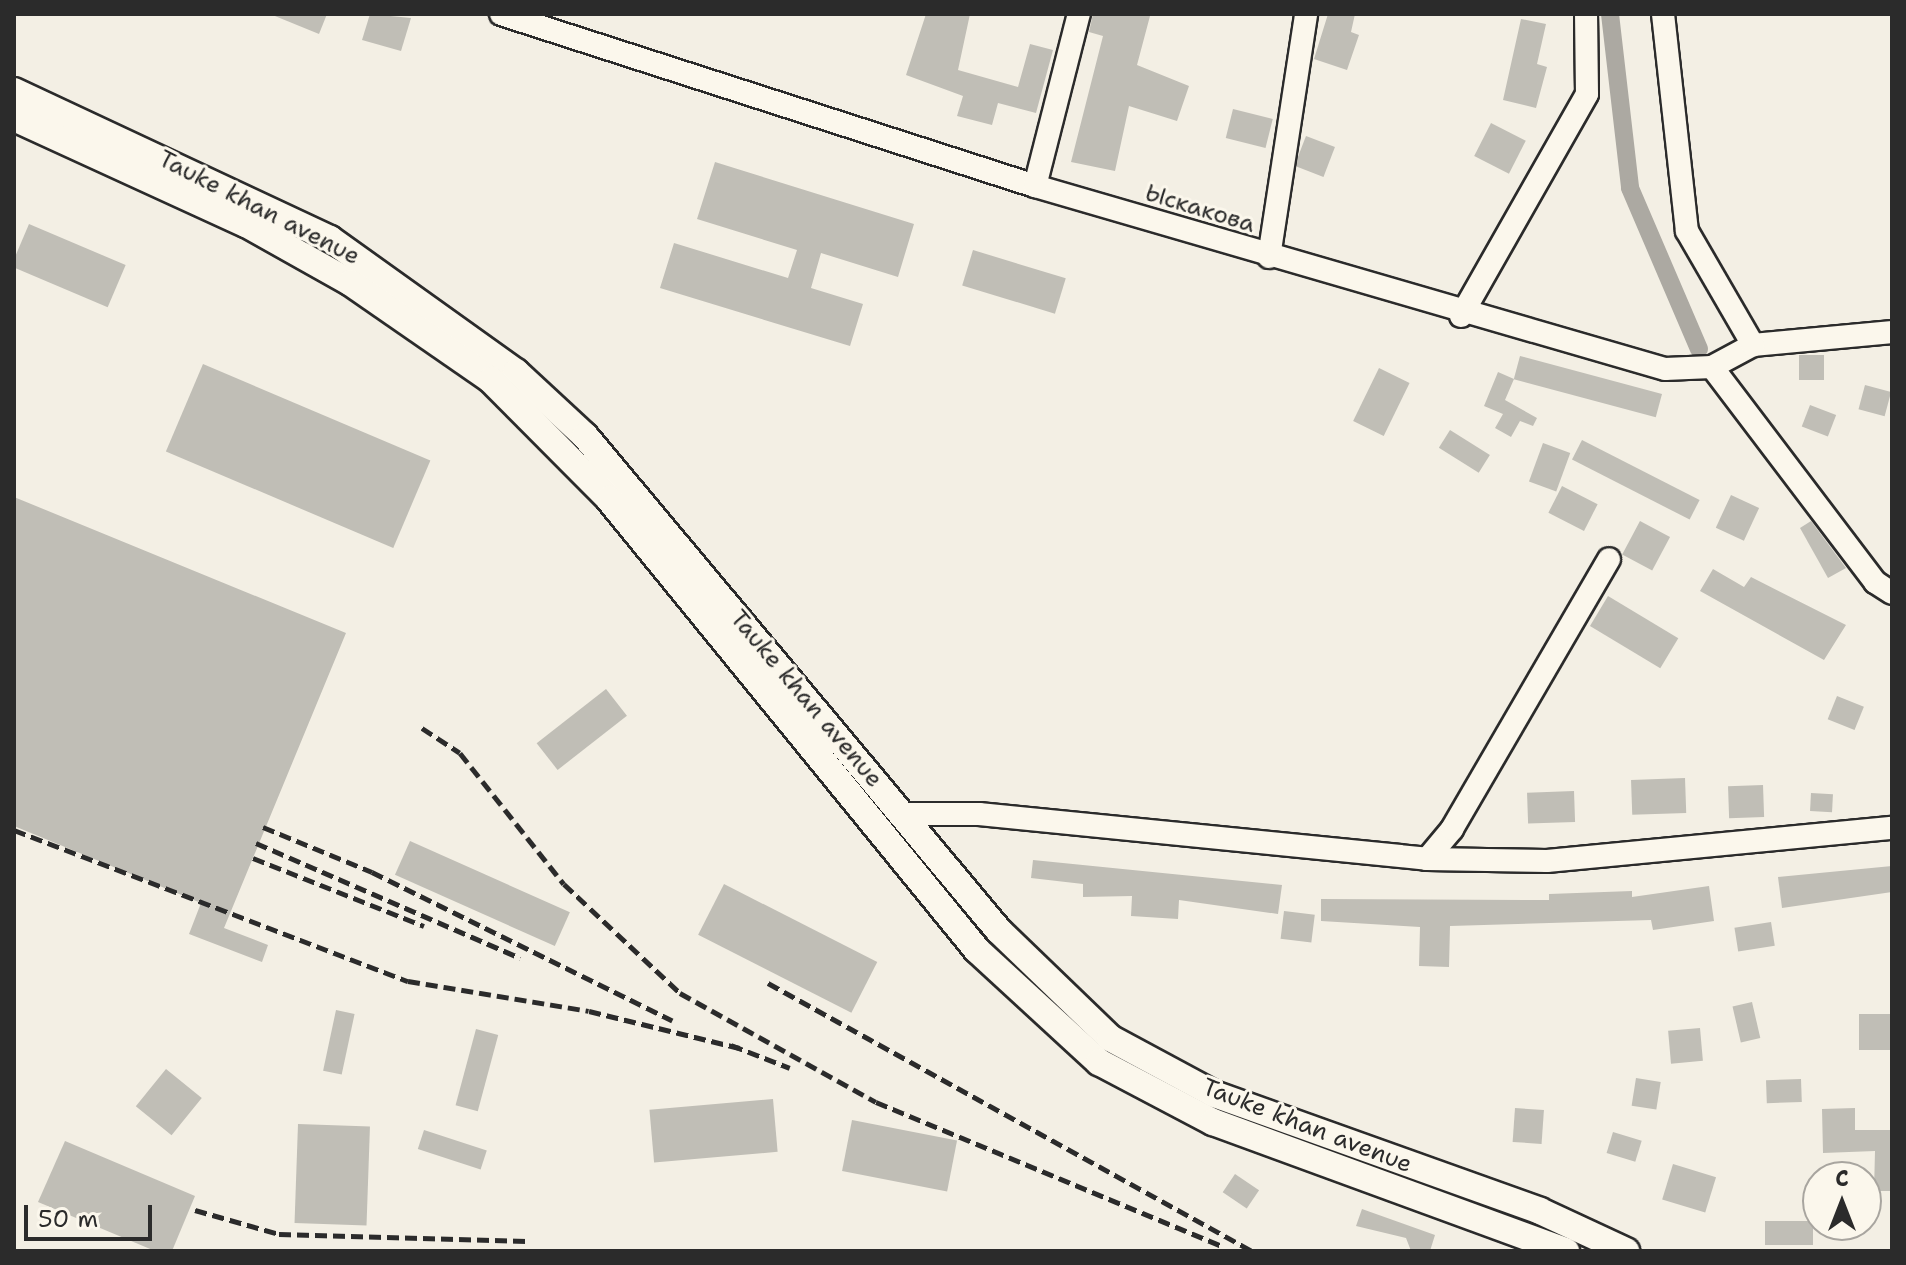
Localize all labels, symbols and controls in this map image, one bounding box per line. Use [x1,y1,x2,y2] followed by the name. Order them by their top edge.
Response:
[153,145,365,271] street label: Tauke khan avenue
[1142,179,1258,239] street label: Ыскакова
[724,605,888,793] street label: Tauke khan avenue
[1198,1073,1416,1179] street label: Tauke khan avenue
[1802,1161,1882,1241] north arrow
[1835,1164,1849,1193] text: С
[28,1189,156,1239] scale bar
[38,1203,98,1235] text: 50 m

